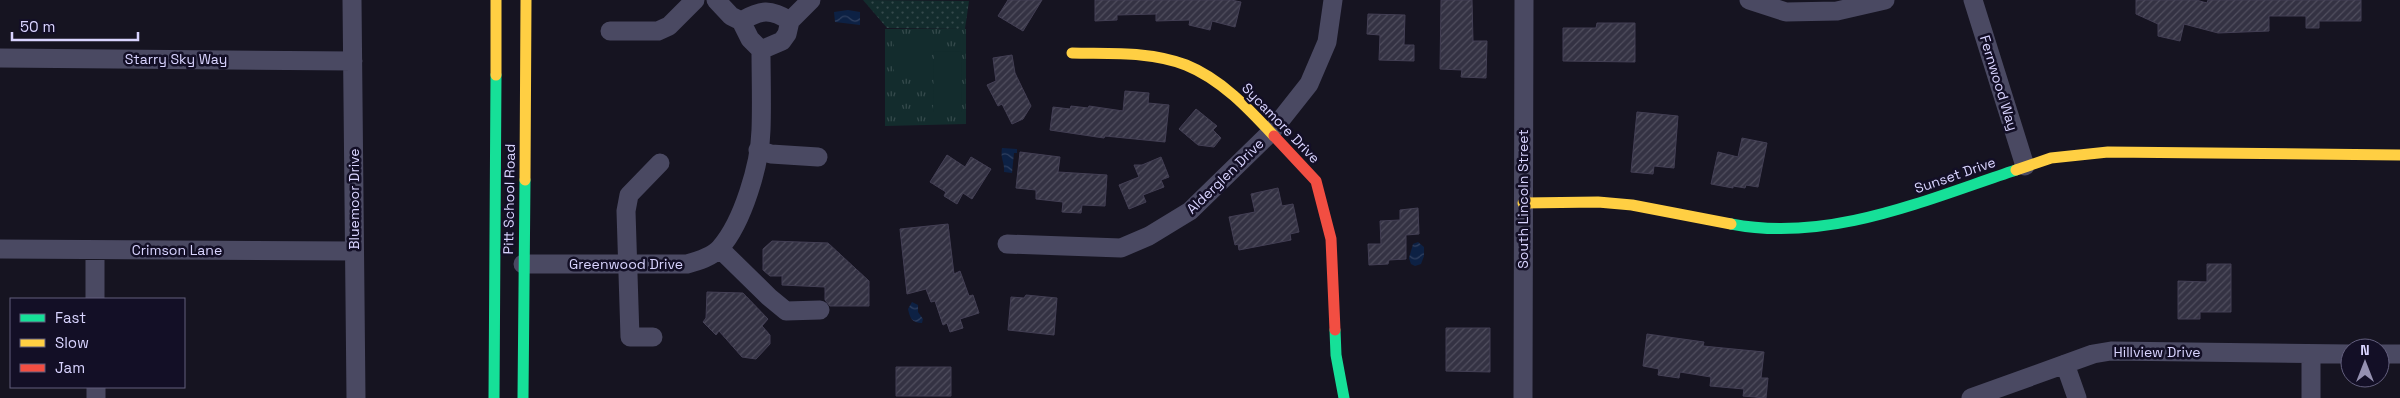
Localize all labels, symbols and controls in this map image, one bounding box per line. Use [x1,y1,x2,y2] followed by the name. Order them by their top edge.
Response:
[12,10,139,42] scale bar
[20,17,55,36] text: 50 m
[1976,33,2022,133] street label: Fernwood Way
[125,50,227,68] street label: Starry Sky Way
[1238,79,1324,167] street label: Sycamore Drive
[1514,129,1532,269] street label: South Lincoln Street
[1182,134,1268,218] street label: Alderglen Drive
[499,144,519,254] street label: Pitt School Road
[345,148,363,250] street label: Bluemoor Drive
[1912,153,1998,197] street label: Sunset Drive
[132,241,222,259] street label: Crimson Lane
[569,255,683,273] street label: Greenwood Drive
[10,298,185,388] legend
[55,308,86,327] text: Fast
[55,333,89,352] text: Slow
[2340,338,2390,388] north arrow
[2360,341,2370,359] text: N
[2114,343,2200,361] street label: Hillview Drive
[55,358,85,377] text: Jam

